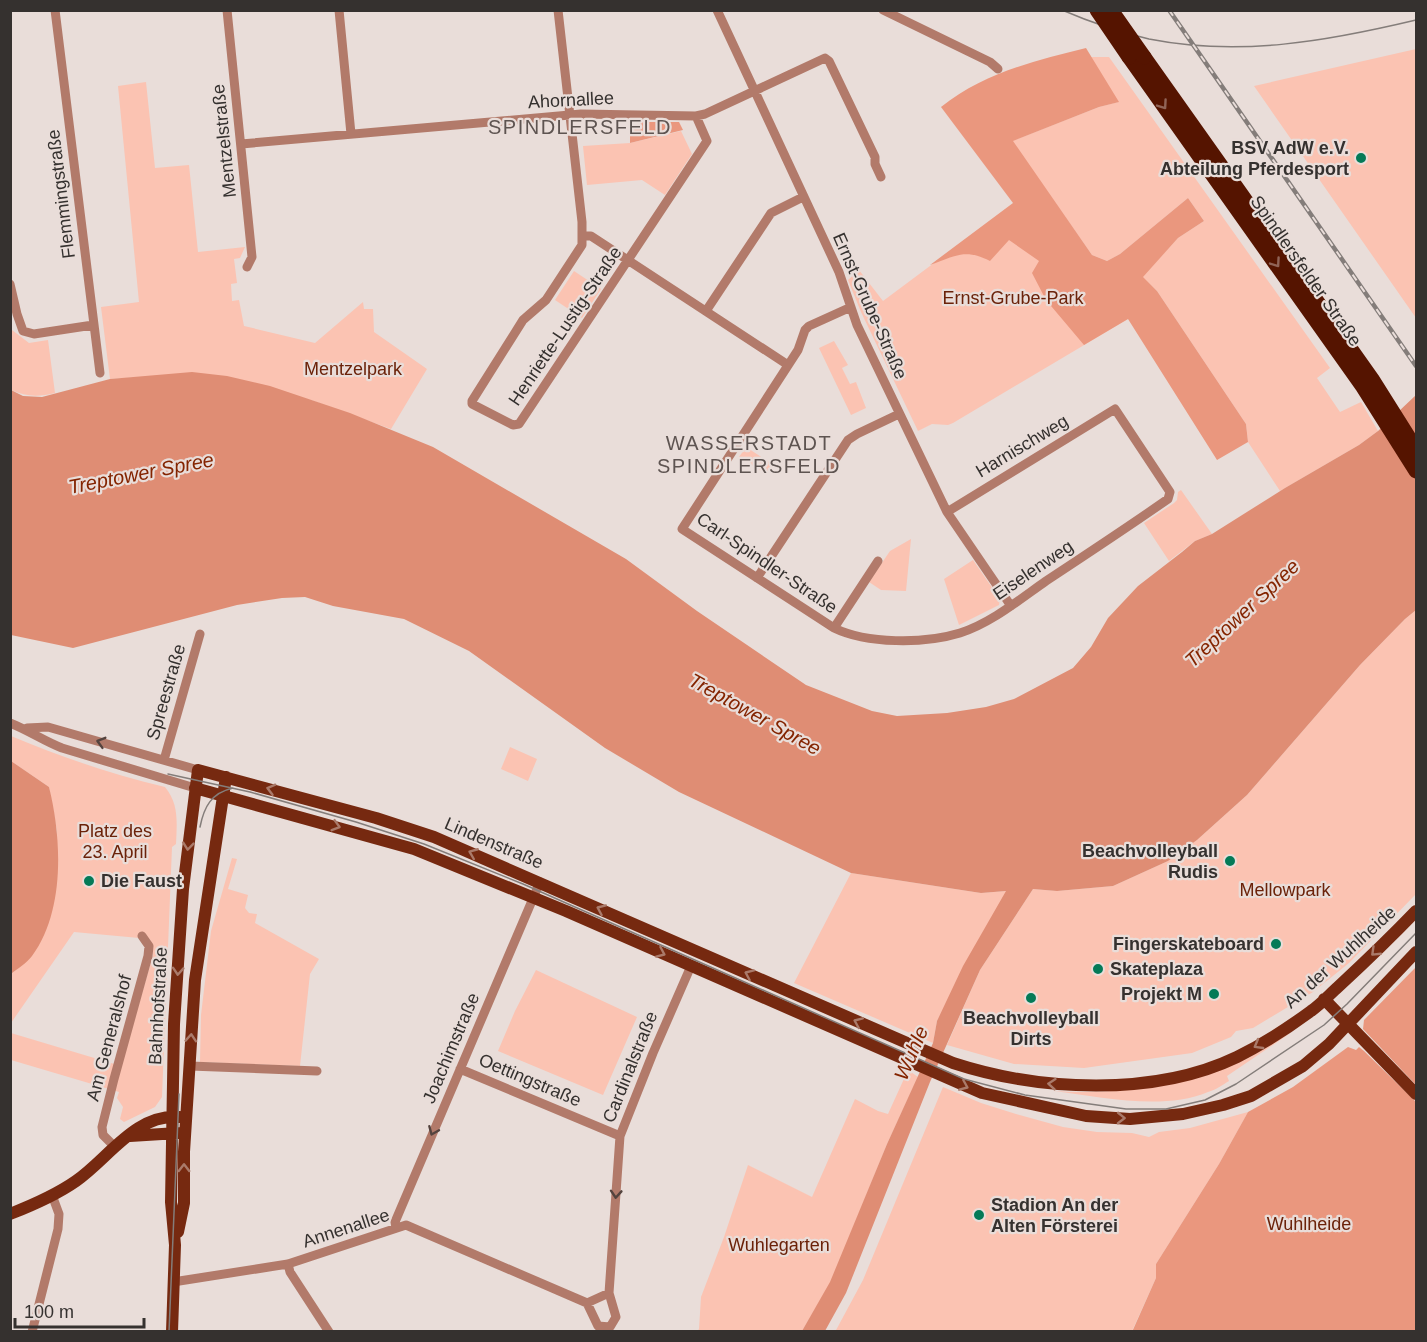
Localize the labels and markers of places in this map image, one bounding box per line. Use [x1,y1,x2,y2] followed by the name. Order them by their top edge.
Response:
[1160,138,1349,179] place label: BSV AdW e.V. Abteilung Pferdesport
[1354,151,1368,165] marker: BSV AdW e.V. Abteilung Pferdesport
[1082,841,1218,882] place label: Beachvolleyball Rudis
[1223,854,1237,868] marker: Beachvolleyball Rudis
[101,871,182,891] place label: Die Faust
[82,874,96,888] marker: Die Faust
[1113,934,1264,954] place label: Fingerskateboard
[1269,937,1283,951] marker: Fingerskateboard
[1110,959,1204,979] place label: Skateplaza
[1091,962,1105,976] marker: Skateplaza
[1121,984,1202,1004] place label: Projekt M
[1207,987,1221,1001] marker: Projekt M
[1024,991,1038,1005] marker: Beachvolleyball Dirts
[963,1008,1099,1049] place label: Beachvolleyball Dirts
[991,1195,1118,1236] place label: Stadion An der Alten Försterei
[972,1208,986,1222] marker: Stadion An der Alten Försterei

